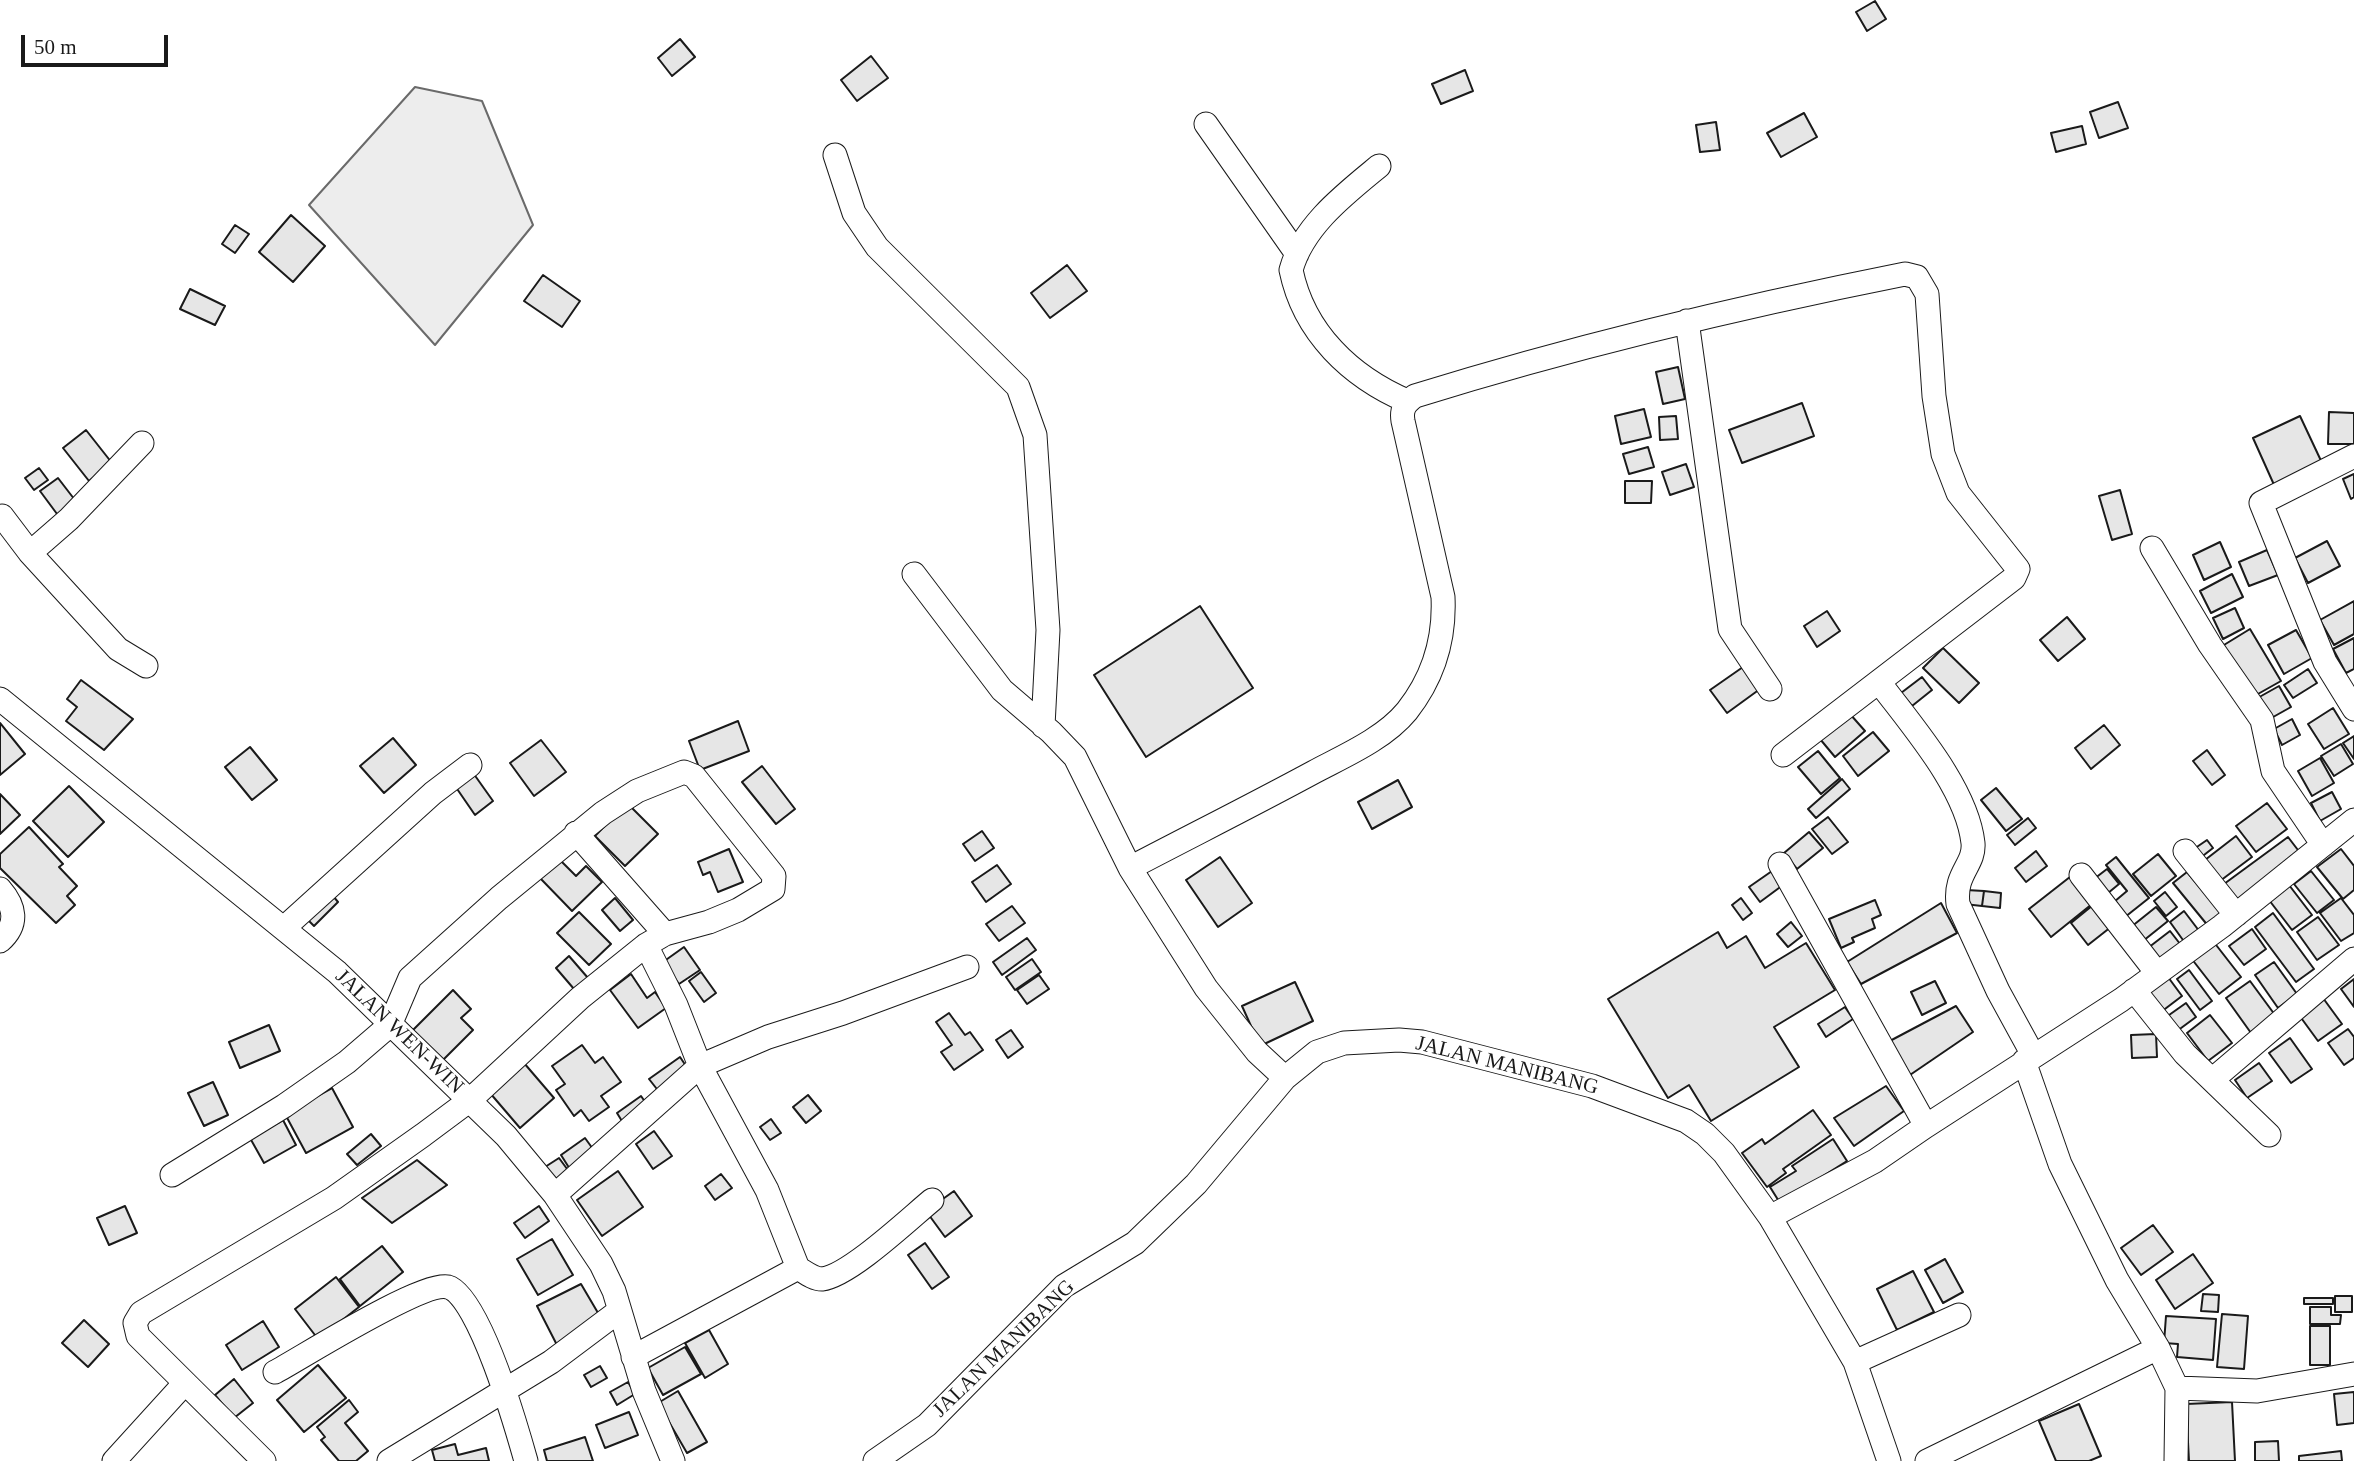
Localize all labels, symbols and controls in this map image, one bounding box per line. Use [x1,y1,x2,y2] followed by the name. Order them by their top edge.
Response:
[24,21,172,65] scale bar
[34,35,77,59] text: 50 m
[330,964,468,1100] street label: JALAN WEN-WIN
[1413,1031,1601,1101] street label: JALAN MANIBANG
[928,1275,1080,1423] street label: JALAN MANIBANG

